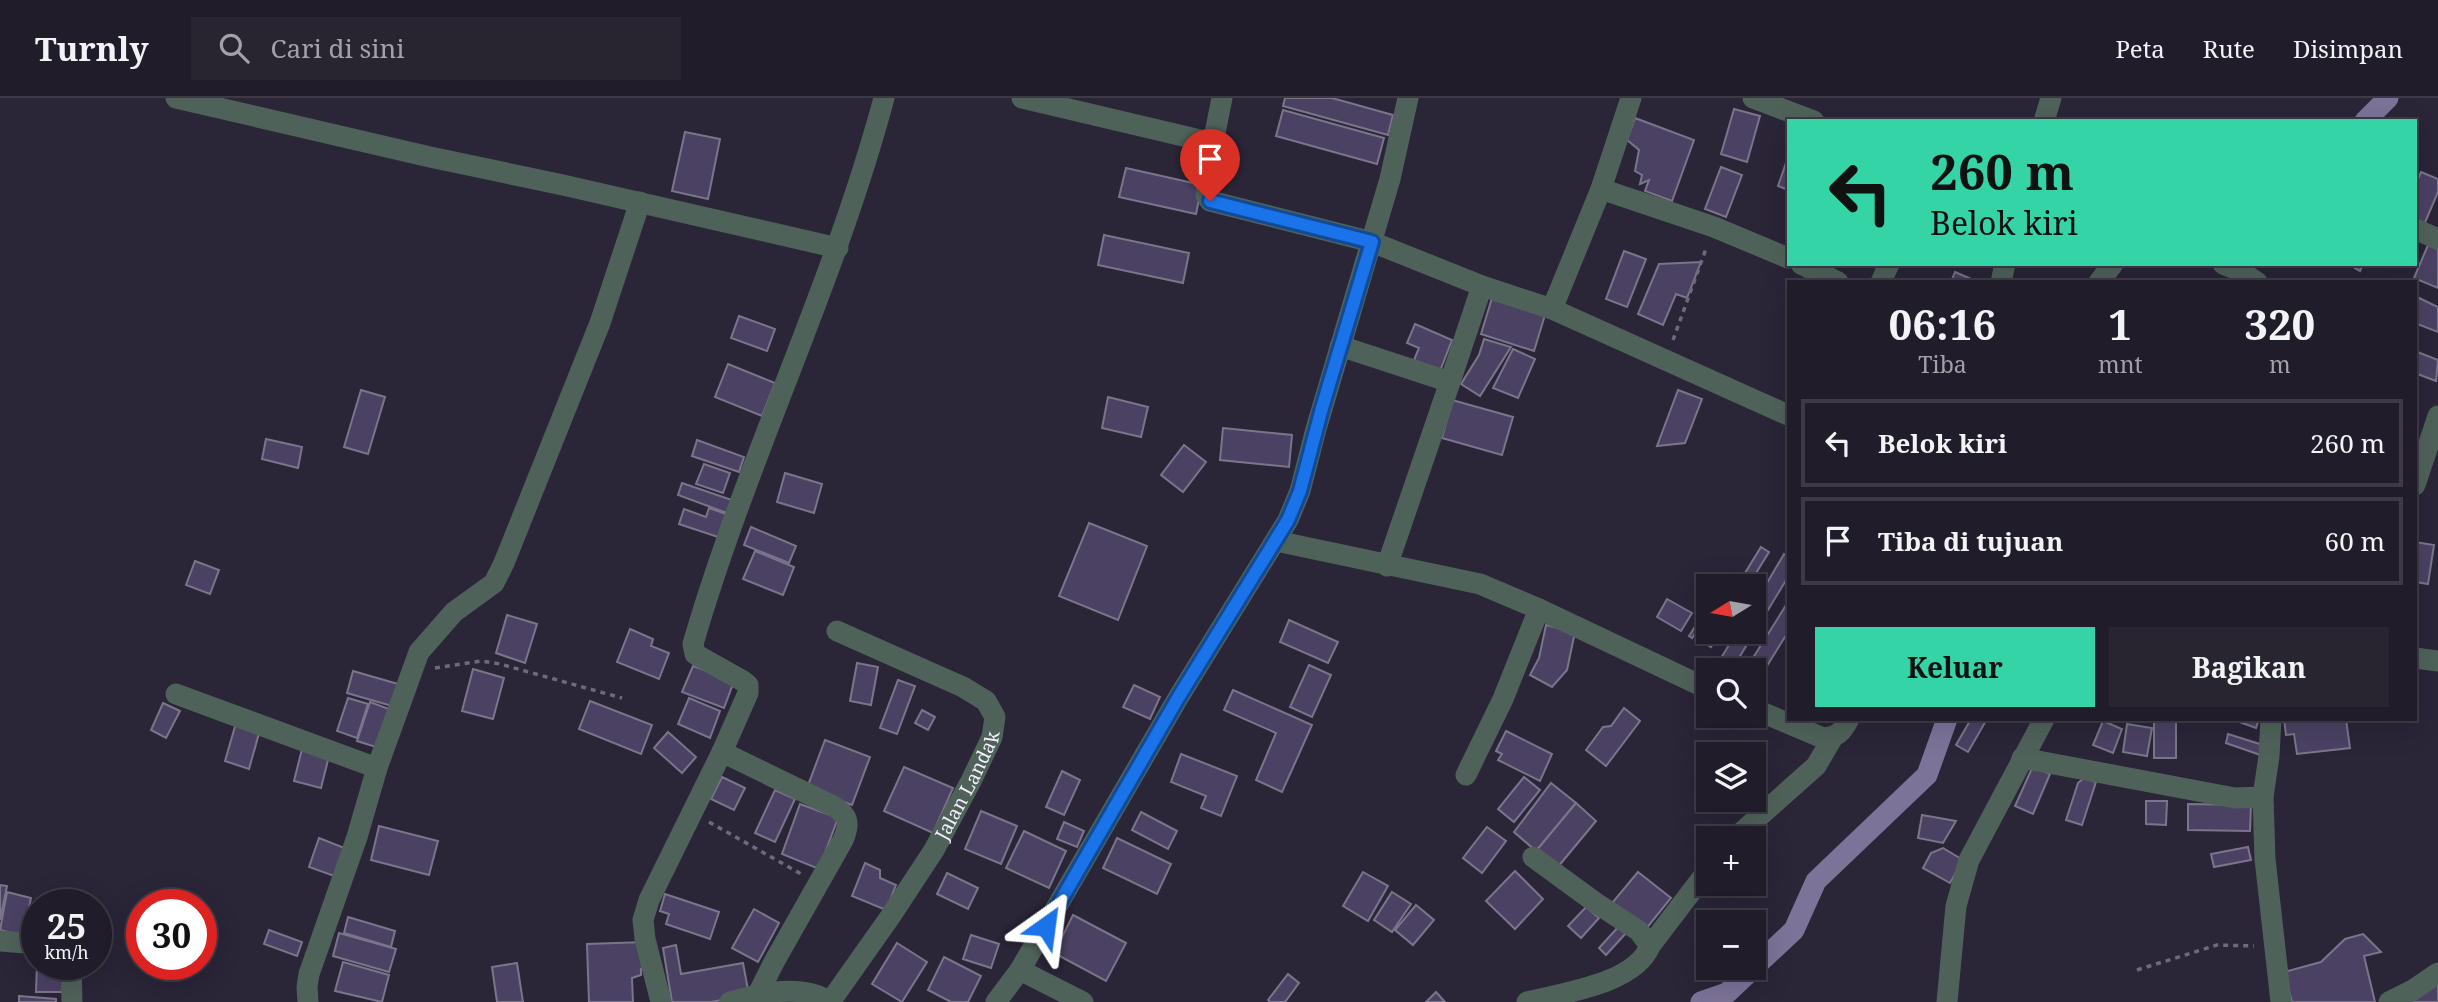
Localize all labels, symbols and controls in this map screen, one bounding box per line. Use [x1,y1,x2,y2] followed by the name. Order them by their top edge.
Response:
[191,17,681,80] search box
[35,26,149,71] text: Turnly
[215,29,253,67] icon: search
[271,30,405,66] text: Cari di sini
[2115,32,2165,65] text: Peta
[2203,32,2255,65] text: Rute
[2293,32,2403,65] text: Disimpan
[1180,129,1240,201] pin
[1930,138,2074,204] text: 260 m
[1191,140,1229,178] icon: arrive
[1815,147,1906,238] icon: left
[1930,201,2078,244] text: Belok kiri
[1889,295,1996,352] text: 06:16
[2108,295,2132,352] text: 1
[2244,295,2315,352] text: 320
[1918,348,1967,380] text: Tiba
[2098,348,2143,380] text: mnt
[2269,348,2291,380] text: m
[1819,424,1857,462] icon: left
[1878,425,2007,461] text: Belok kiri
[2310,425,2385,461] text: 260 m
[1819,522,1857,560] icon: arrive
[1878,523,2063,559] text: Tiba di tujuan
[2325,523,2385,559] text: 60 m
[1696,574,1766,644] north arrow
[1696,574,1766,980] map controls
[1815,627,2095,707] button: Keluar
[2109,627,2389,707] button: Bagikan
[1696,658,1766,728] button: search
[928,729,1006,846] street label: Jalan Landak
[1696,742,1766,812] button: layers
[1696,826,1766,896] button: +
[126,889,217,980] speed limit sign: 30
[1009,889,1083,963] position arrow
[47,902,86,949] text: 25
[1696,910,1766,980] button: −
[44,940,89,964] text: km/h

